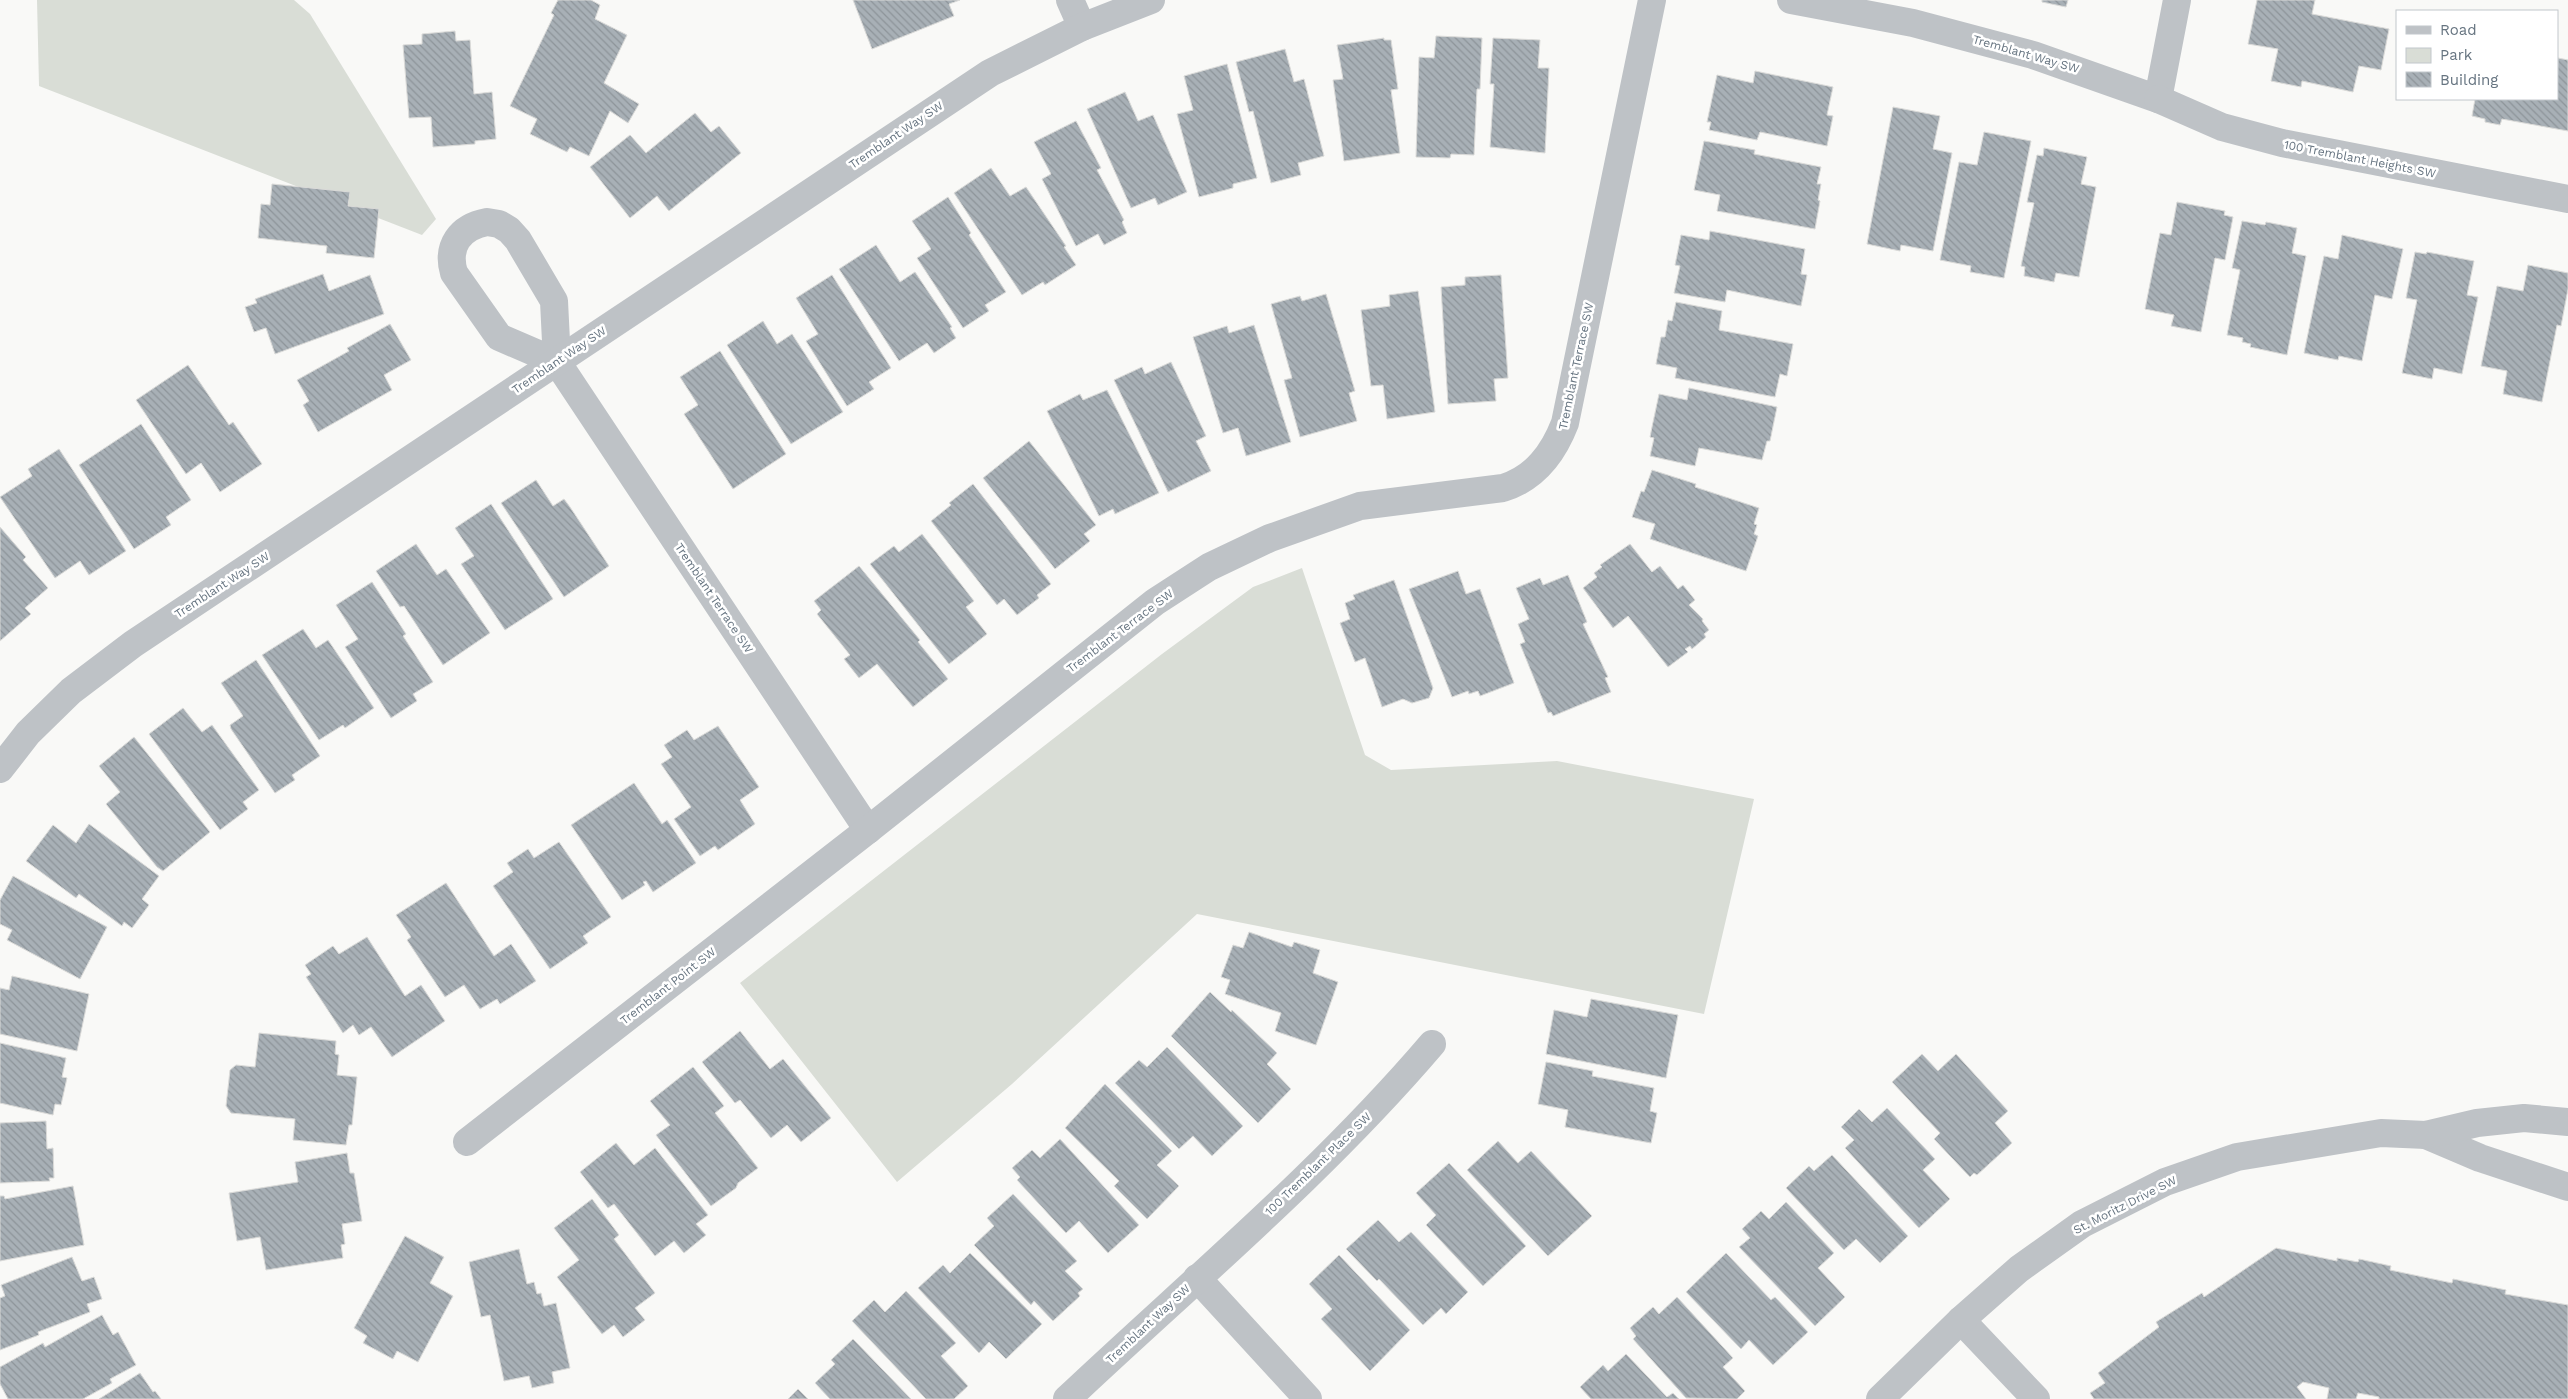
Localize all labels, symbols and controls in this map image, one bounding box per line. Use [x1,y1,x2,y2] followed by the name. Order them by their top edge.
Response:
[2396,10,2558,100] legend
[2440,21,2477,39] text: Road
[1971,32,2081,76] street label: Tremblant Way SW
[2440,46,2473,64] text: Park
[2440,71,2498,89] text: Building
[846,98,946,172] street label: Tremblant Way SW
[2283,137,2438,181] street label: 100 Tremblant Heights SW
[1556,301,1596,431] street label: Tremblant Terrace SW
[509,323,609,397] street label: Tremblant Way SW
[672,540,756,656] street label: Tremblant Terrace SW
[172,549,272,621] street label: Tremblant Way SW
[1064,586,1176,676] street label: Tremblant Terrace SW
[618,944,719,1028] street label: Tremblant Point SW
[1262,1109,1374,1218] street label: 100 Tremblant Place SW
[2071,1173,2179,1237] street label: St. Moritz Drive SW
[1103,1281,1193,1367] street label: Tremblant Way SW

